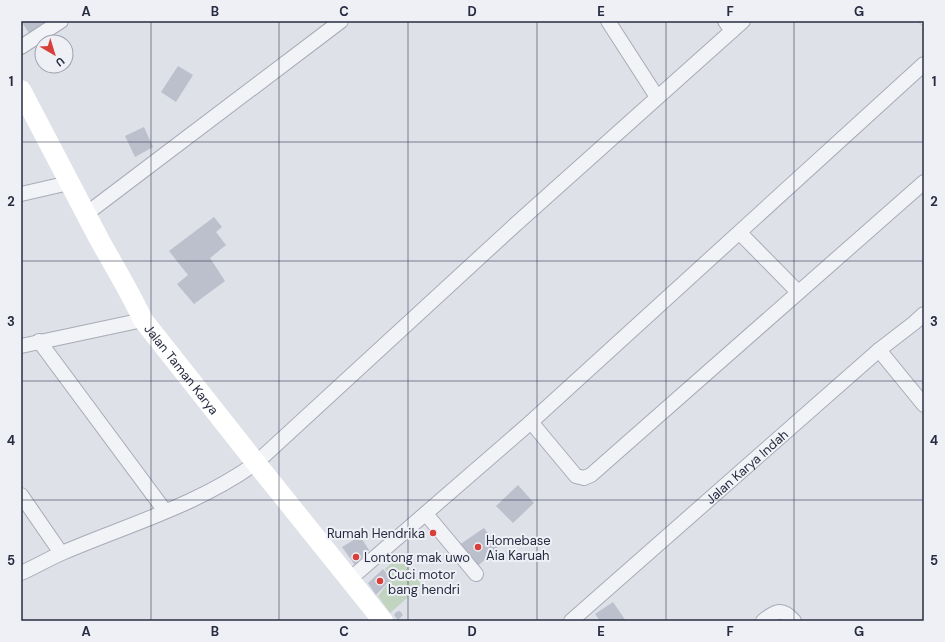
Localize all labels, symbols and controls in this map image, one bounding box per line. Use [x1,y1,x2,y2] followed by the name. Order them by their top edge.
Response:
[81,3,91,20] text: A
[211,3,219,20] text: B
[339,3,349,20] text: C
[467,3,477,20] text: D
[597,3,605,20] text: E
[726,3,734,20] text: F
[854,3,864,20] text: G
[34,34,74,74] north arrow
[53,54,67,70] text: U
[9,73,13,90] text: 1
[932,73,936,90] text: 1
[7,193,15,210] text: 2
[930,193,938,210] text: 2
[7,313,15,330] text: 3
[930,313,938,330] text: 3
[141,320,223,418] street label: Jalan Taman Karya
[702,426,791,507] street label: Jalan Karya Indah
[7,432,15,449] text: 4
[930,432,938,449] text: 4
[327,525,425,542] place label: Rumah Hendrika
[428,528,438,538] marker: Rumah Hendrika
[486,532,551,564] place label: Homebase Aia Karuah
[473,542,483,552] marker: Homebase Aia Karuah
[364,549,470,566] place label: Lontong mak uwo
[7,552,15,569] text: 5
[351,552,361,562] marker: Lontong mak uwo
[930,552,938,569] text: 5
[388,566,460,598] place label: Cuci motor bang hendri
[375,576,385,586] marker: Cuci motor bang hendri
[81,623,91,640] text: A
[211,623,219,640] text: B
[339,623,349,640] text: C
[467,623,477,640] text: D
[597,623,605,640] text: E
[726,623,734,640] text: F
[854,623,864,640] text: G

